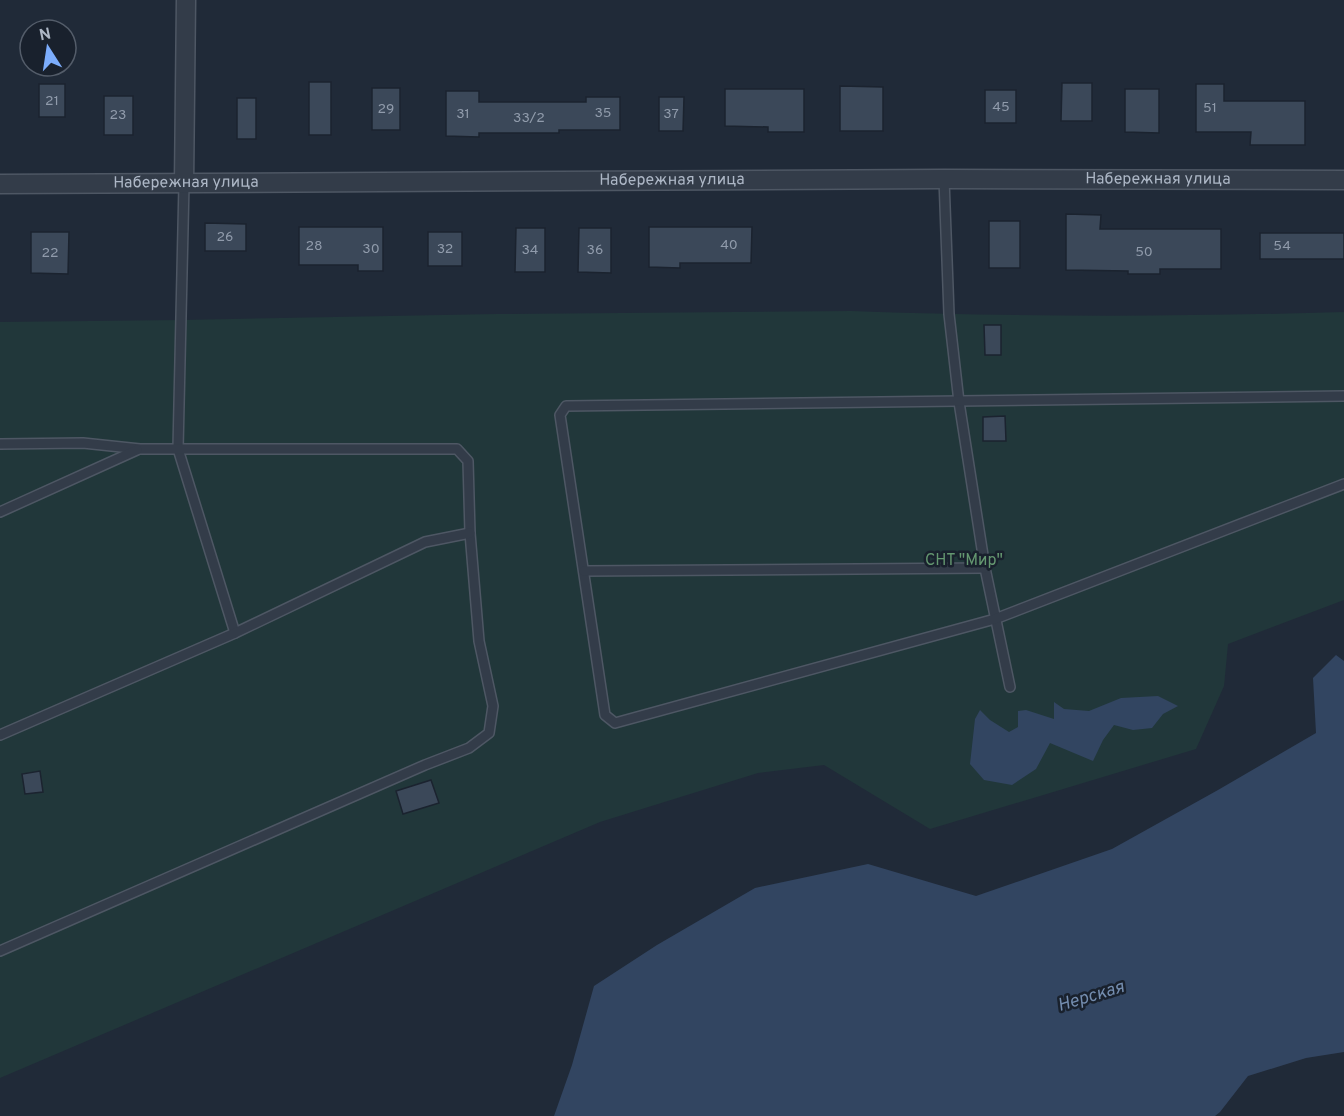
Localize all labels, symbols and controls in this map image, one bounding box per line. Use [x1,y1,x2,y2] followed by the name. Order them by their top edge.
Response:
[18,18,78,78] north arrow
[38,24,53,46] text: N
[45,93,59,110] house number: 21
[992,99,1010,116] house number: 45
[1203,100,1217,117] house number: 51
[378,101,394,118] house number: 29
[594,105,612,122] house number: 35
[456,106,470,123] house number: 31
[663,106,679,123] house number: 37
[110,107,127,124] house number: 23
[513,110,545,127] house number: 33/2
[1085,169,1231,190] street label: Набережная улица
[599,170,745,191] street label: Набережная улица
[113,173,259,193] street label: Набережная улица
[217,229,233,246] house number: 26
[720,237,738,254] house number: 40
[305,238,323,255] house number: 28
[1273,238,1291,255] house number: 54
[362,241,380,258] house number: 30
[437,241,453,258] house number: 32
[521,242,539,259] house number: 34
[587,242,603,259] house number: 36
[1135,244,1153,261] house number: 50
[41,245,59,262] house number: 22
[925,551,1003,571] park label: СНТ "Мир"
[1055,976,1128,1018] water label: Нерская

